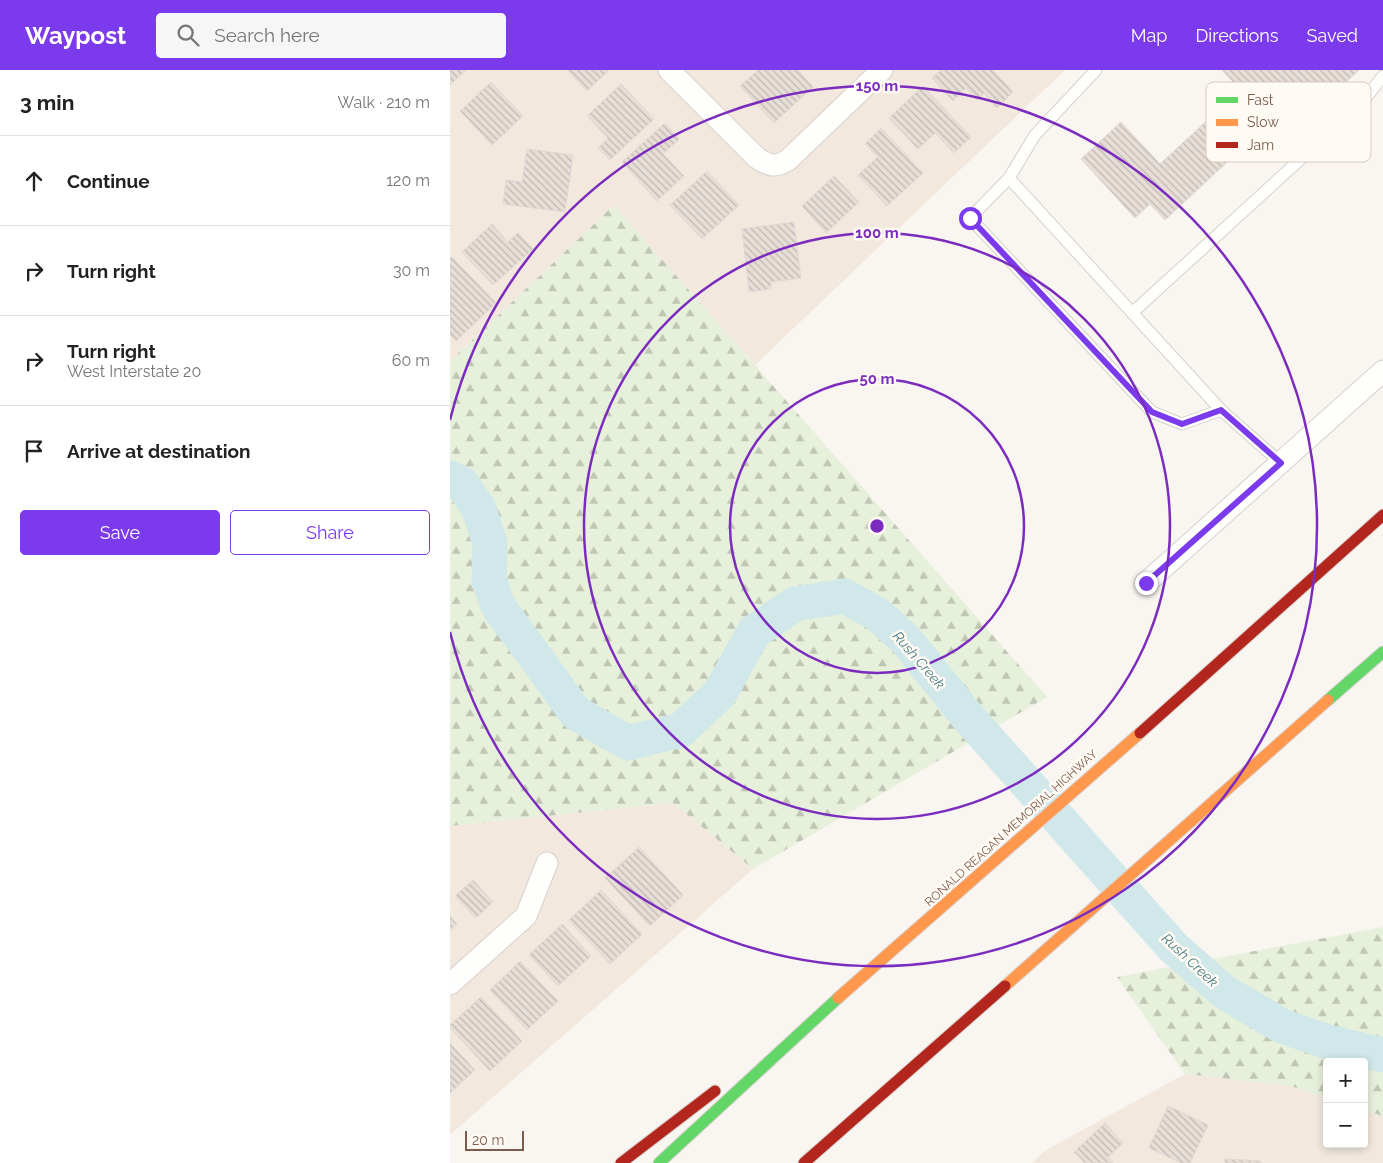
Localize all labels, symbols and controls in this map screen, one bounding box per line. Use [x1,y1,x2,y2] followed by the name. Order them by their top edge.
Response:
[156,13,506,58] search box
[25,21,126,50] text: Waypost
[174,21,202,49] icon: search
[214,24,320,46] text: Search here
[1131,25,1167,46] text: Map
[1195,25,1279,46] text: Directions
[1307,25,1358,46] text: Saved
[856,77,898,95] text: 150 m
[1206,82,1371,162] legend
[20,90,74,115] text: 3 min
[1247,92,1274,108] text: Fast
[338,93,430,112] text: Walk · 210 m
[1247,114,1279,130] text: Slow
[1247,137,1274,153] text: Jam
[20,167,48,195] icon: ahead
[67,170,150,192] text: Continue
[386,171,430,190] text: 120 m
[959,207,982,230] route start
[855,224,899,242] text: 100 m
[20,257,48,285] icon: right
[67,260,156,282] text: Turn right
[393,261,430,280] text: 30 m
[67,340,156,362] text: Turn right
[20,347,48,375] icon: right
[392,351,430,370] text: 60 m
[67,362,201,381] text: West Interstate 20
[859,370,895,388] text: 50 m
[20,437,48,465] icon: arrive
[67,440,251,462] text: Arrive at destination
[20,510,220,555] button: Save
[230,510,430,555] button: Share
[868,517,886,535] centre of rings
[1135,572,1158,595] route end
[890,628,949,692] water label: Rush Creek
[922,747,1100,909] street label: RONALD REAGAN MEMORIAL HIGHWAY
[1159,930,1222,990] water label: Rush Creek
[1323,1058,1368,1148] map controls
[1323,1058,1368,1103] button: +
[1323,1103,1368,1148] button: −
[465,1128,524,1151] scale bar
[472,1132,504,1148] text: 20 m

